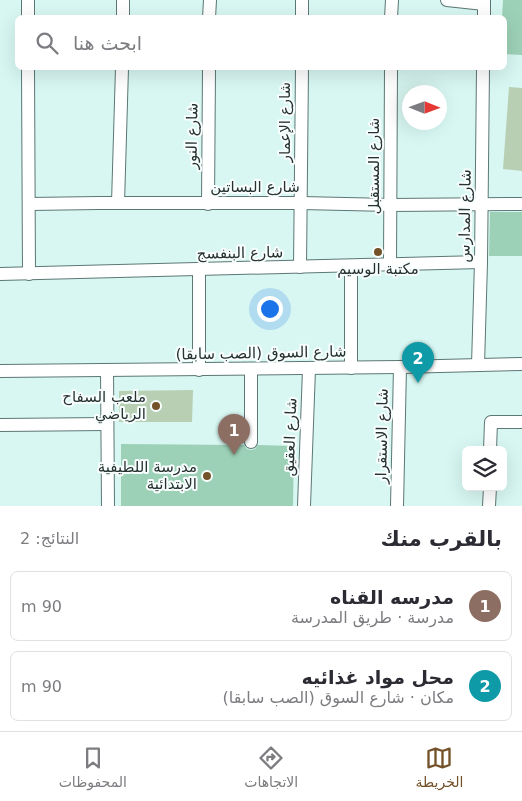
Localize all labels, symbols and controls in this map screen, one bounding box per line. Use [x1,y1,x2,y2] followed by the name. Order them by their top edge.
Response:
[15,15,507,70] search box
[33,29,61,57] icon: search
[73,32,142,54] text: ابحث هنا
[276,82,294,163] street label: شارع الإعمار
[402,85,447,130] north arrow
[182,103,202,170] street label: شارع النور
[365,118,383,214] street label: شارع المستقبل
[455,169,475,263] street label: شارع المدارس
[210,178,300,196] street label: شارع البساتين
[197,243,283,263] street label: شارع البنفسج
[372,246,384,258] marker: مكتبة الوسيم
[337,260,419,278] place label: مكتبة الوسيم
[257,296,283,322] your location
[402,342,434,383] pin: 2
[175,343,347,363] street label: شارع السوق (الصب سابقا)
[62,388,146,424] place label: ملعب السفاح الرياضي
[372,388,392,485] street label: شارع الاستقرار
[280,397,300,477] street label: شارع العقيق
[150,400,162,412] marker: ملعب السفاح الرياضي
[218,414,250,455] pin: 1
[462,446,507,491] map controls
[462,446,507,491] button: layers
[98,458,197,493] place label: مدرسة اللطيفية الابتدائية
[201,470,213,482] marker: مدرسة اللطيفية الابتدائية
[381,527,502,551] text: بالقرب منك
[20,529,79,548] text: النتائج: 2
[330,586,454,608] text: مدرسه القناه
[21,597,62,616] text: 90 m
[479,597,491,616] text: 1
[291,608,454,627] text: مدرسة · طريق المدرسة
[302,666,454,688] text: محل مواد غذائيه
[21,677,62,696] text: 90 m
[479,677,491,696] text: 2
[223,688,454,707] text: مكان · شارع السوق (الصب سابقا)
[59,744,127,790] tab: المحفوظات
[244,744,298,790] tab: الاتجاهات
[416,744,463,790] tab: الخريطة

